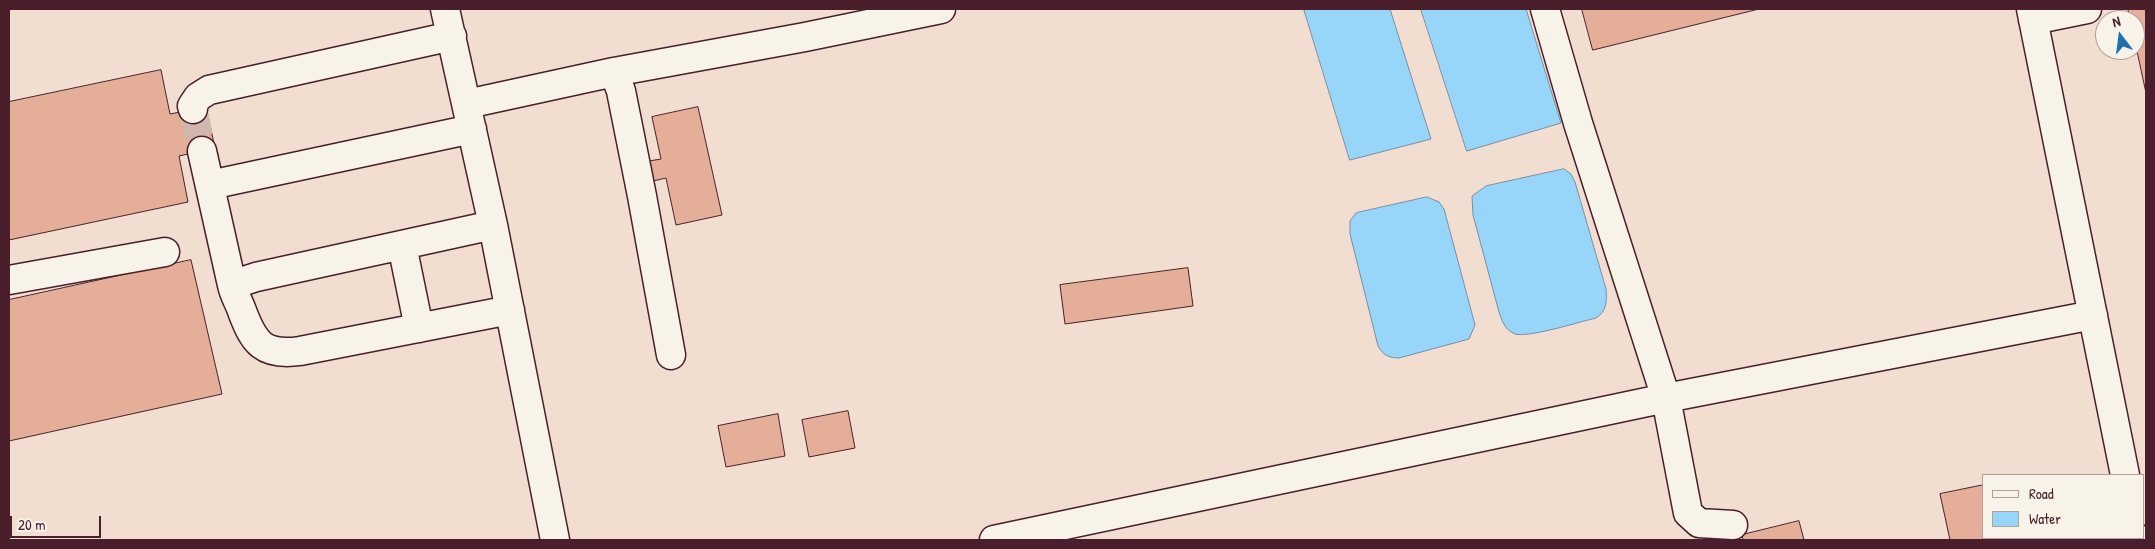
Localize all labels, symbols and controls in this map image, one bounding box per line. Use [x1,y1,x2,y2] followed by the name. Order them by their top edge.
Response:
[2095,10,2145,60] north arrow
[2110,11,2122,31] text: N
[1982,474,2145,539] legend
[2029,483,2054,504] text: Road
[12,506,104,538] scale bar
[2029,508,2061,529] text: Water
[18,514,45,535] text: 20 m

